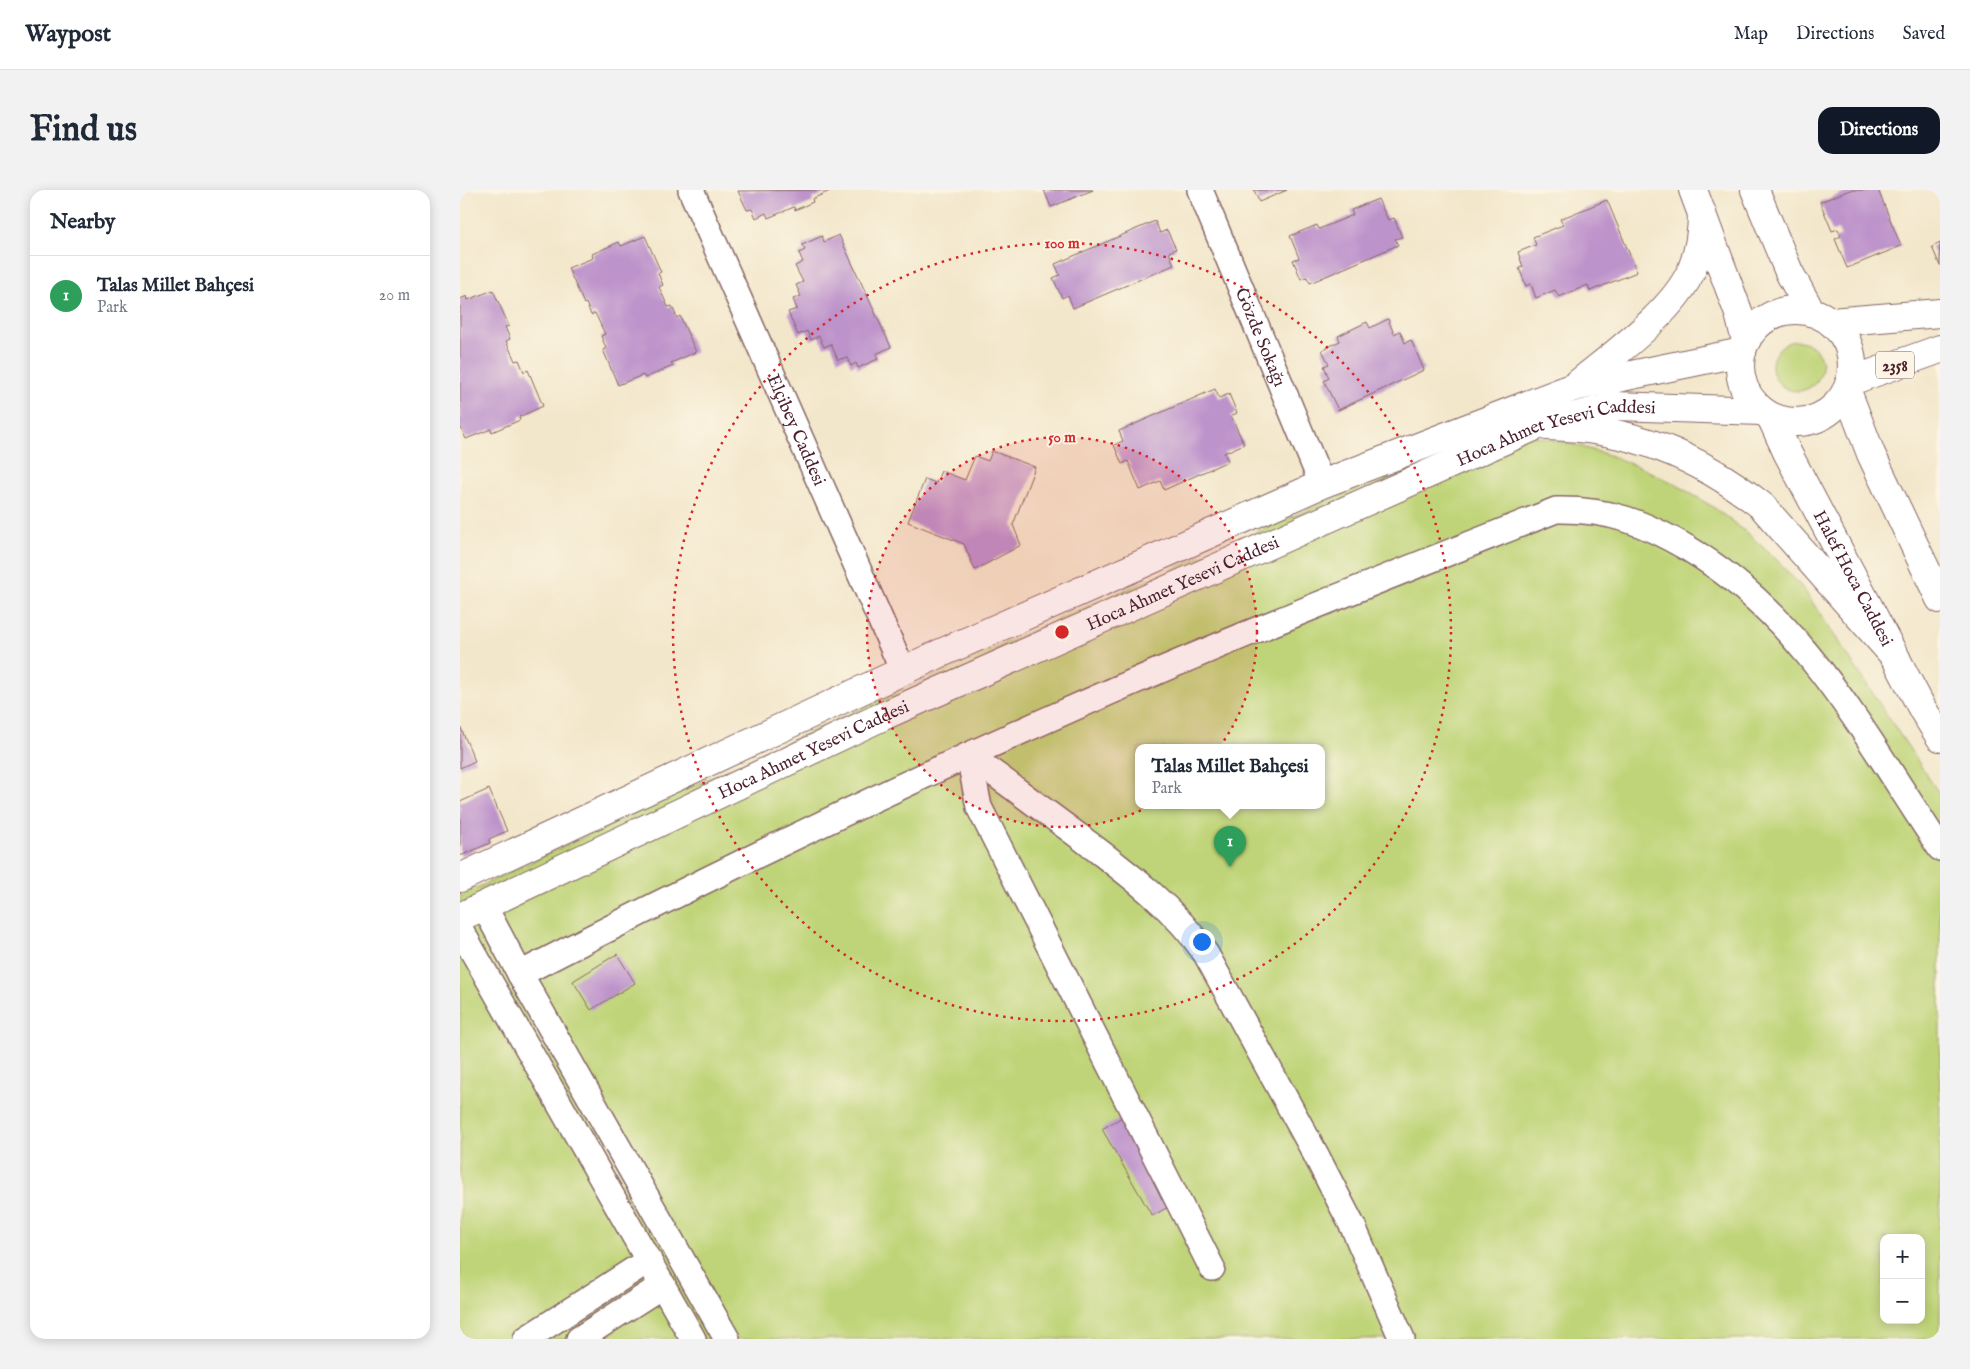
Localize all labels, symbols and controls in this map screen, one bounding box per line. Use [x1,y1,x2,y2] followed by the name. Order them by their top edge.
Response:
[25,19,111,50] text: Waypost
[1734,23,1768,46] text: Map
[1796,23,1874,46] text: Directions
[1902,23,1945,46] text: Saved
[1818,107,1940,154] button: Directions
[30,108,137,153] text: Find us
[50,209,115,236] text: Nearby
[1044,234,1080,253] text: 100 m
[97,274,254,298] text: Talas Millet Bahçesi
[1229,285,1290,391] street label: Gözde Sokağı
[63,286,69,306] text: 1
[379,286,410,306] text: 20 m
[97,298,127,318] text: Park
[1876,352,1914,378] road number: 2358
[761,371,830,490] street label: Elçibey Caddesi
[1453,396,1656,473] street label: Hoca Ahmet Yesevi Caddesi
[1048,428,1076,447] text: 50 m
[1807,507,1897,651] street label: Halef Hoca Caddesi
[1083,532,1283,637] street label: Hoca Ahmet Yesevi Caddesi
[1053,623,1071,641] centre of rings
[715,696,913,806] street label: Hoca Ahmet Yesevi Caddesi
[1135,744,1325,809] popup
[1151,755,1309,779] text: Talas Millet Bahçesi
[1151,779,1182,799] text: Park
[1214,826,1246,867] pin: 1
[1189,929,1215,955] your location
[1880,1234,1925,1324] map controls
[1880,1234,1925,1279] button: +
[1880,1279,1925,1324] button: −

